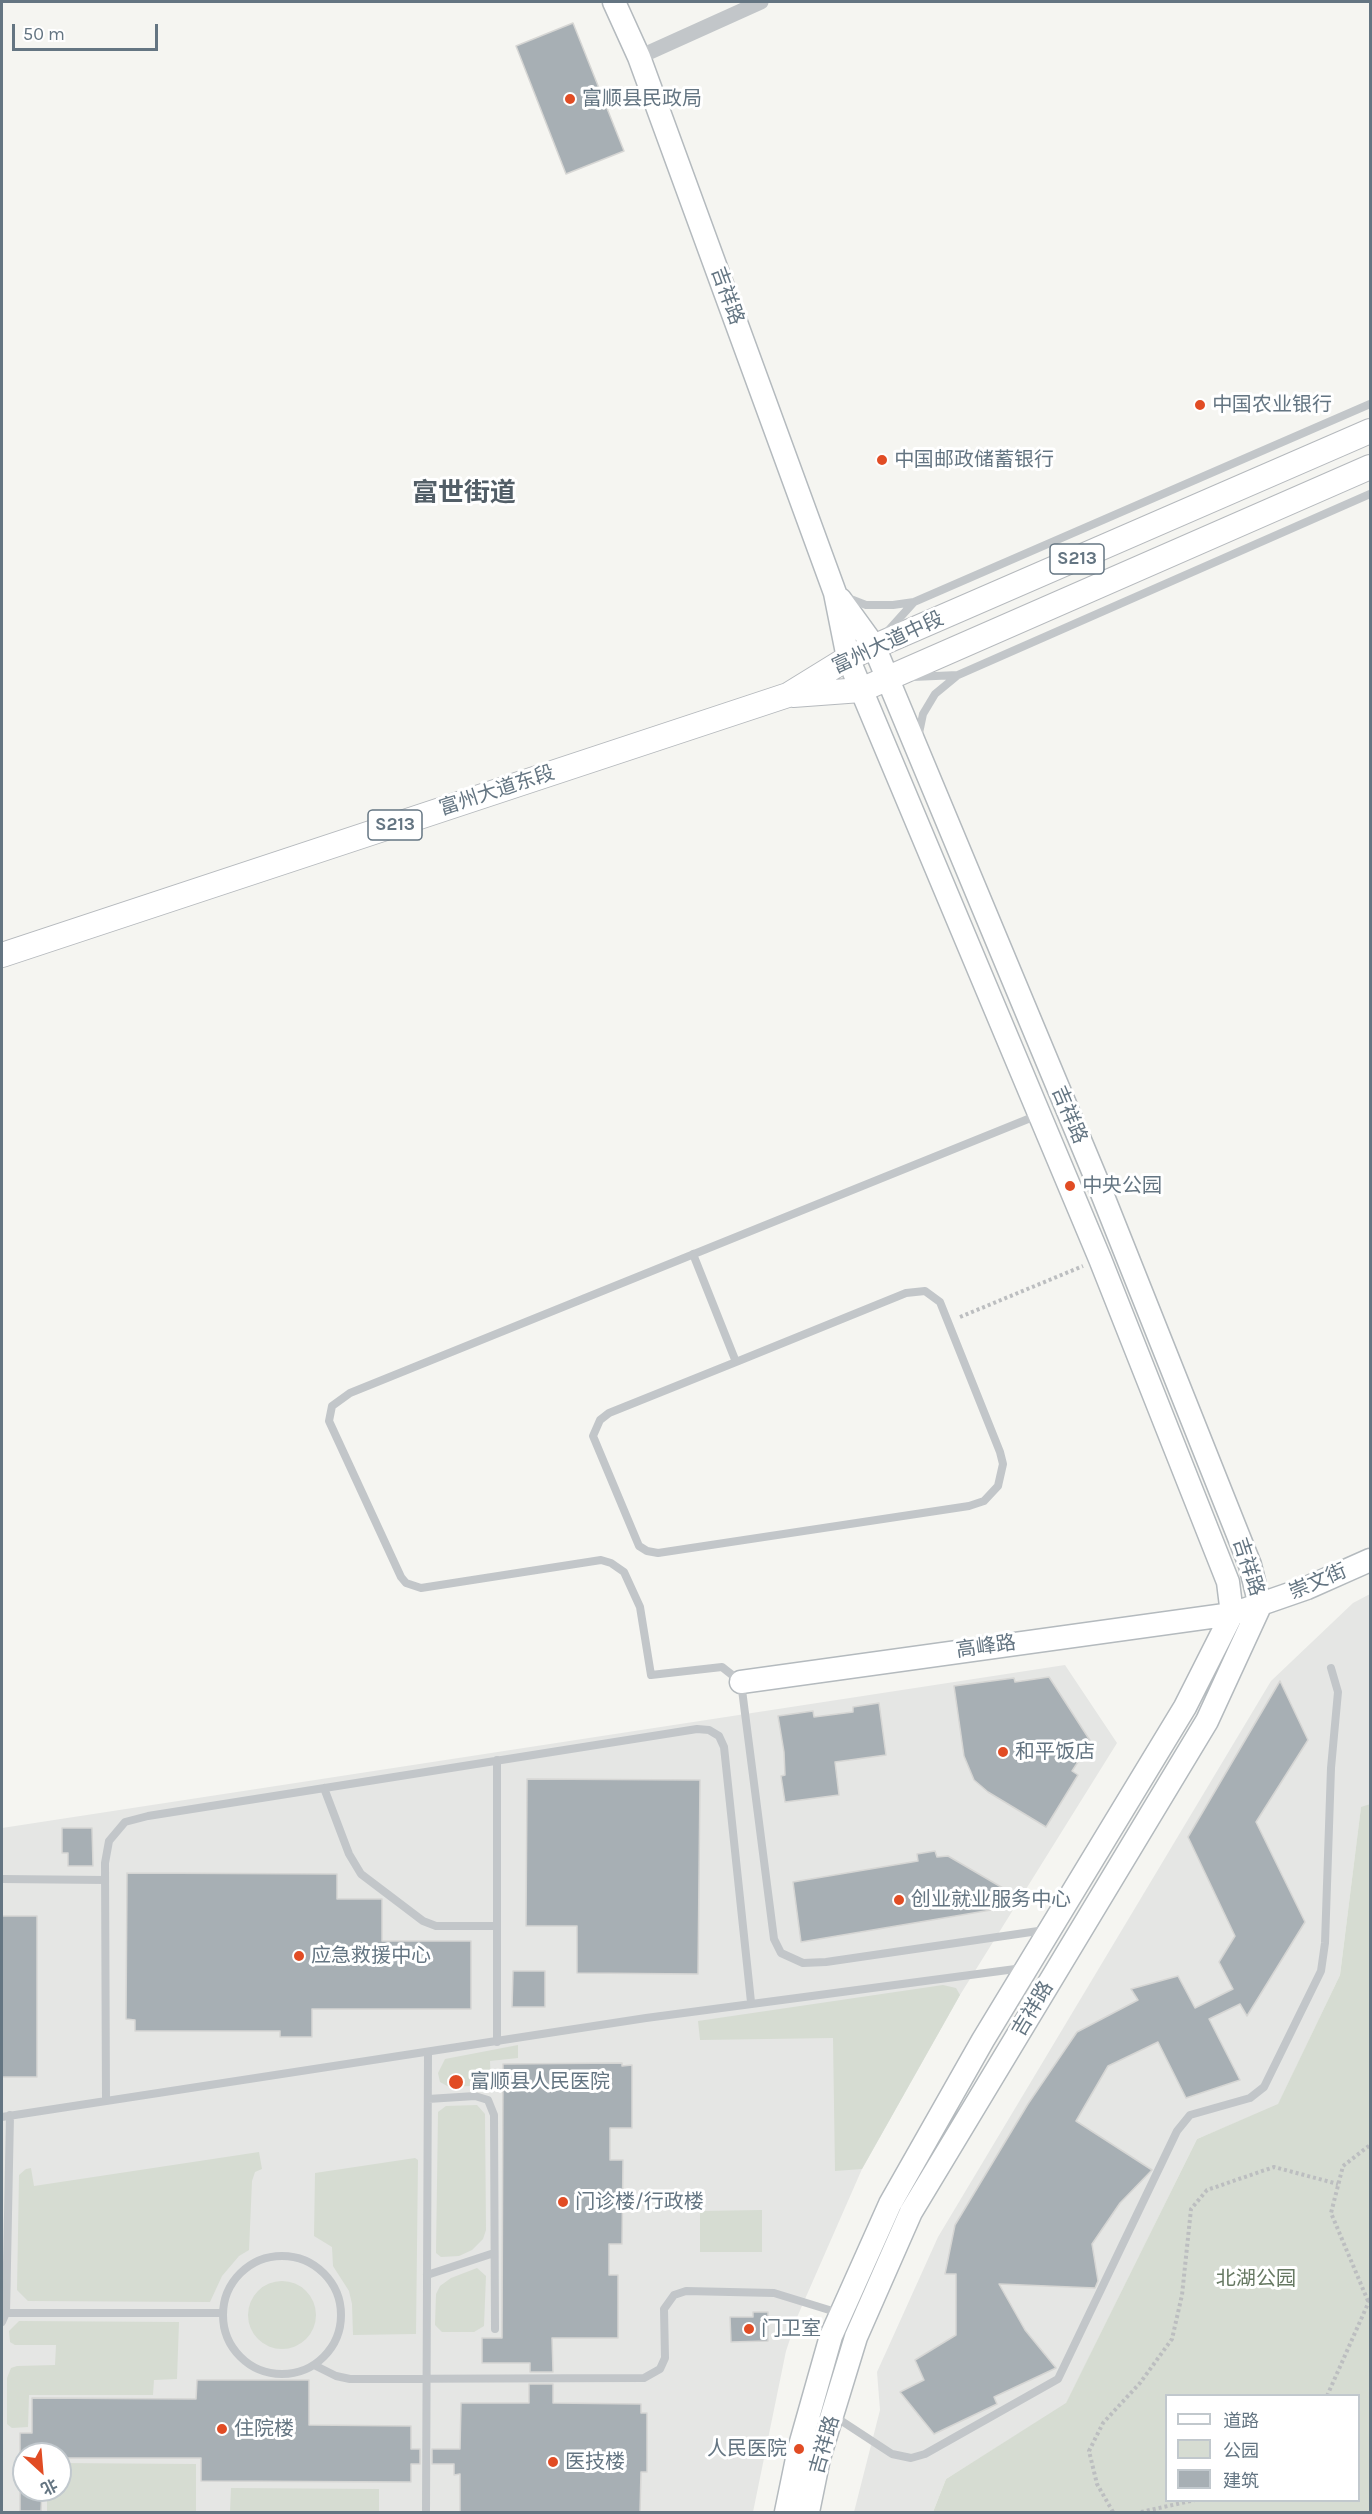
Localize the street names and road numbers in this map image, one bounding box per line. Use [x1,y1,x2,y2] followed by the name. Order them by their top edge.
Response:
[705,264,749,328] street label: 吉祥路
[1050,544,1104,574] road number: S213
[829,607,947,679] street label: 富州大道中段
[436,761,558,821] street label: 富州大道东段
[368,810,422,840] road number: S213
[1046,1083,1092,1147] street label: 吉祥路
[1227,1535,1269,1599] street label: 吉祥路
[1286,1559,1350,1605] street label: 崇文街
[955,1631,1017,1663] street label: 高峰路
[1007,1977,1059,2041] street label: 吉祥路
[805,2413,845,2477] street label: 吉祥路

